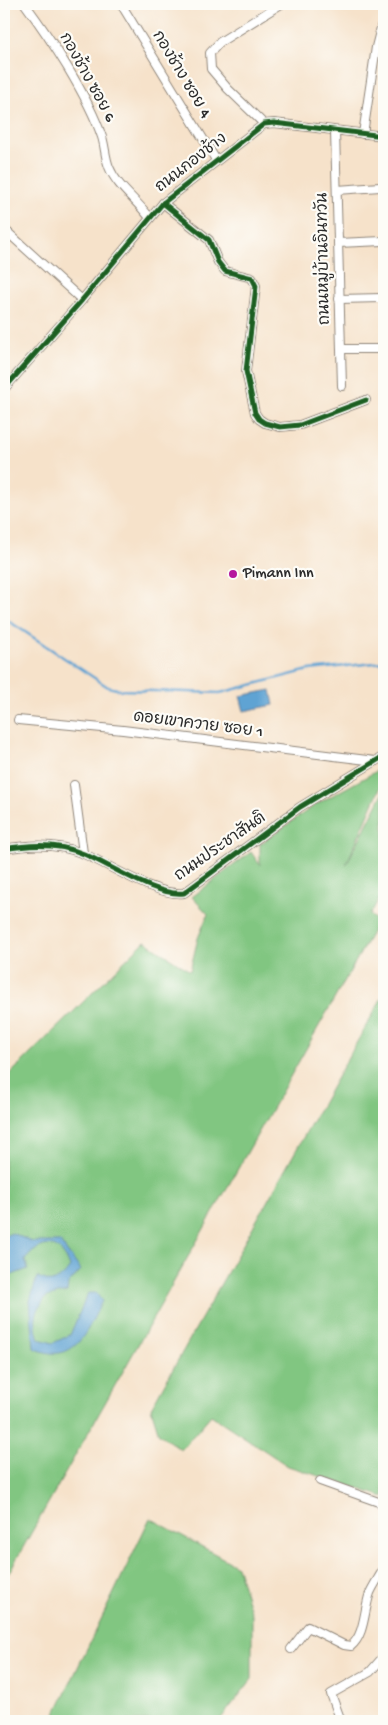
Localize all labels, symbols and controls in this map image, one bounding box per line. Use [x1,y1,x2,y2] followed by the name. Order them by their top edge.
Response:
[146,26,217,123] street label: กองช้าง ซอย 4
[54,28,122,127] street label: กองช้าง ซอย 6
[150,127,232,198] street label: ถนนกองช้าง
[309,192,336,325] street label: ถนนหมู่บ้านอินทวัน
[242,565,314,584] place label: Pimann Inn
[227,568,239,580] marker: Pimann Inn
[132,709,264,743] street label: ดอยเขาควาย ซอย 1
[169,806,270,887] street label: ถนนประชาสันติ

